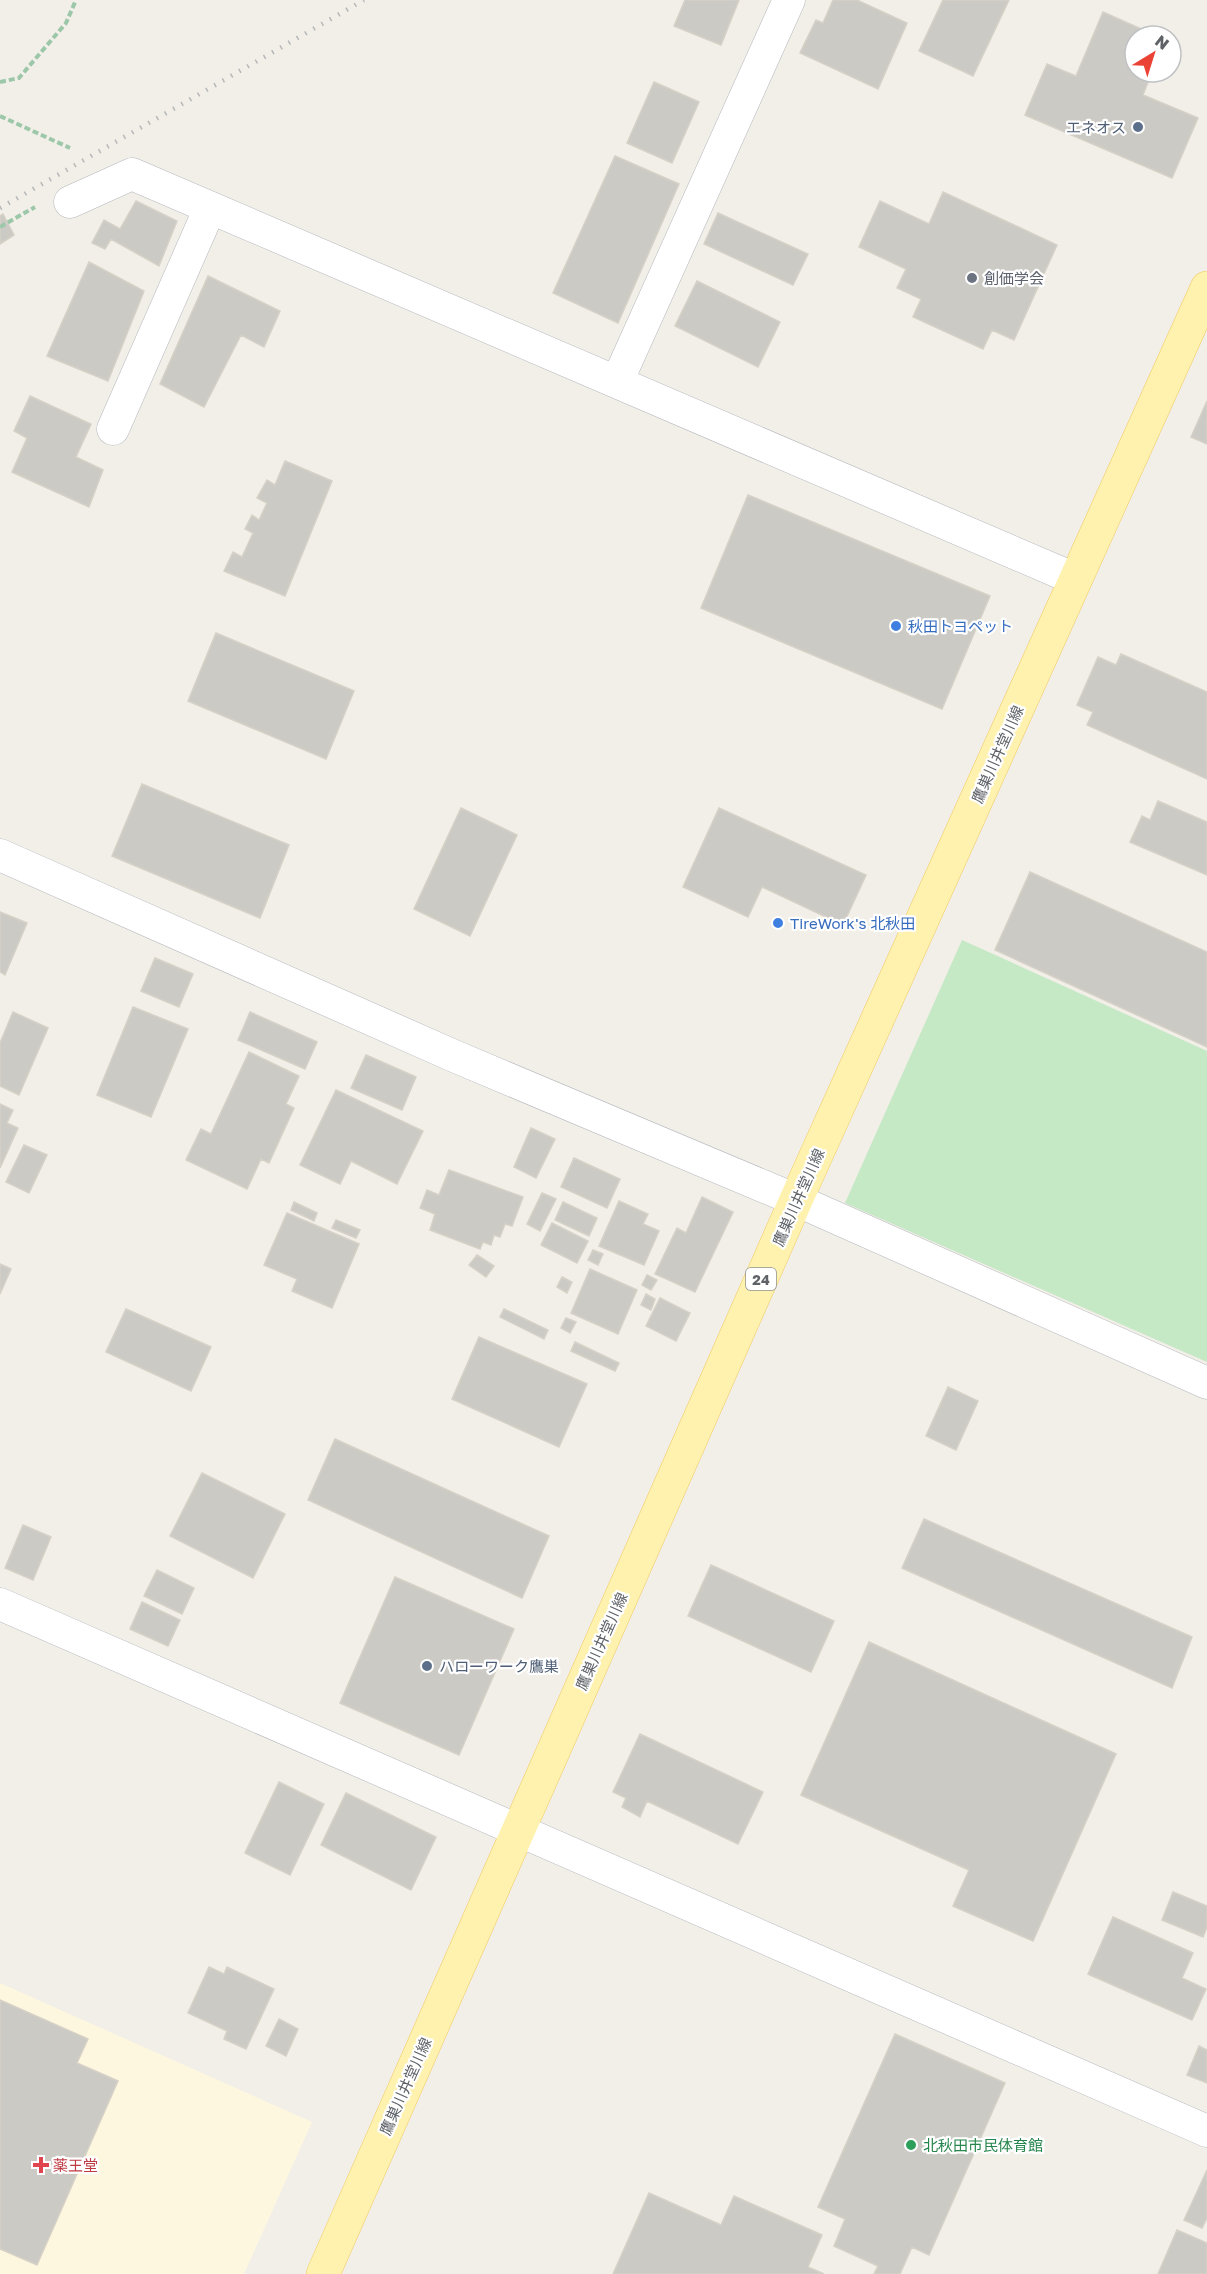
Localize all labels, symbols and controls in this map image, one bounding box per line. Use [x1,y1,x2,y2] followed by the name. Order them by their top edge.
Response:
[1123,24,1183,84] north arrow
[1151,31,1173,54] text: N
[1066,118,1126,136] place label: エネオス
[1131,120,1145,134] marker: エネオス
[984,269,1044,287] place label: 創価学会
[965,271,979,285] marker: 創価学会
[908,617,1013,635] place label: 秋田トヨペット
[889,619,903,633] marker: 秋田トヨペット
[967,702,1027,806] street label: 鷹巣川井堂川線
[790,914,915,932] place label: TireWork's 北秋田
[771,916,785,930] marker: TireWork's 北秋田
[768,1145,828,1249] street label: 鷹巣川井堂川線
[746,1268,776,1290] road number: 24
[571,1589,631,1693] street label: 鷹巣川井堂川線
[439,1657,559,1675] place label: ハローワーク鷹巣
[420,1659,434,1673] marker: ハローワーク鷹巣
[375,2034,435,2138] street label: 鷹巣川井堂川線
[923,2136,1043,2154] place label: 北秋田市民体育館
[904,2138,918,2152] marker: 北秋田市民体育館
[53,2156,98,2174] place label: 薬王堂
[34,2158,48,2172] marker: 薬王堂

